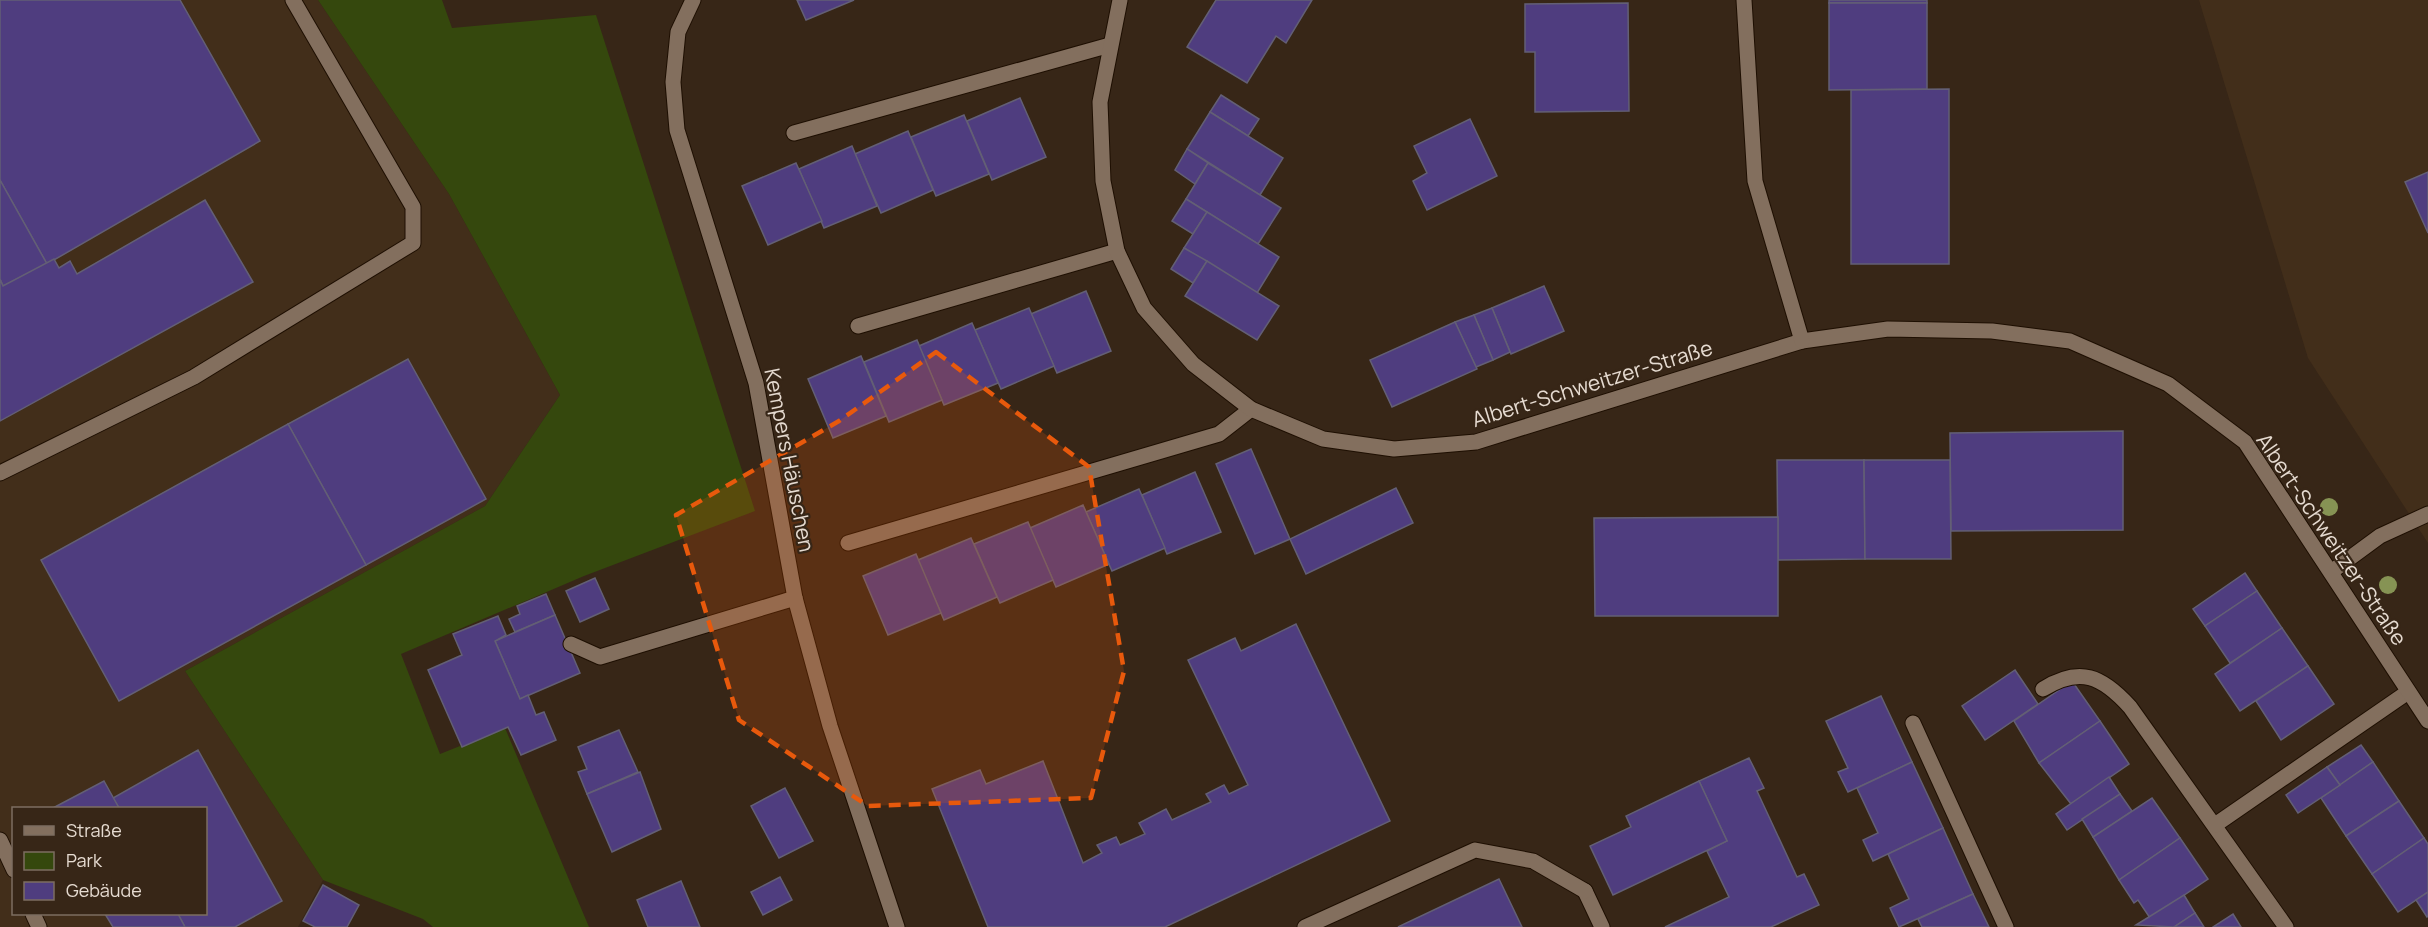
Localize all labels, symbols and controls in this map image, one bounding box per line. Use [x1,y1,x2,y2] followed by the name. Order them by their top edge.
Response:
[1468,333,1716,433] street label: Albert-Schweitzer-Straße
[758,366,822,554] street label: Kempers Häuschen
[2250,428,2414,650] street label: Albert-Schweitzer-Straße
[12,807,207,915] legend
[66,818,122,842] text: Straße
[66,848,103,872] text: Park
[66,878,142,902] text: Gebäude

